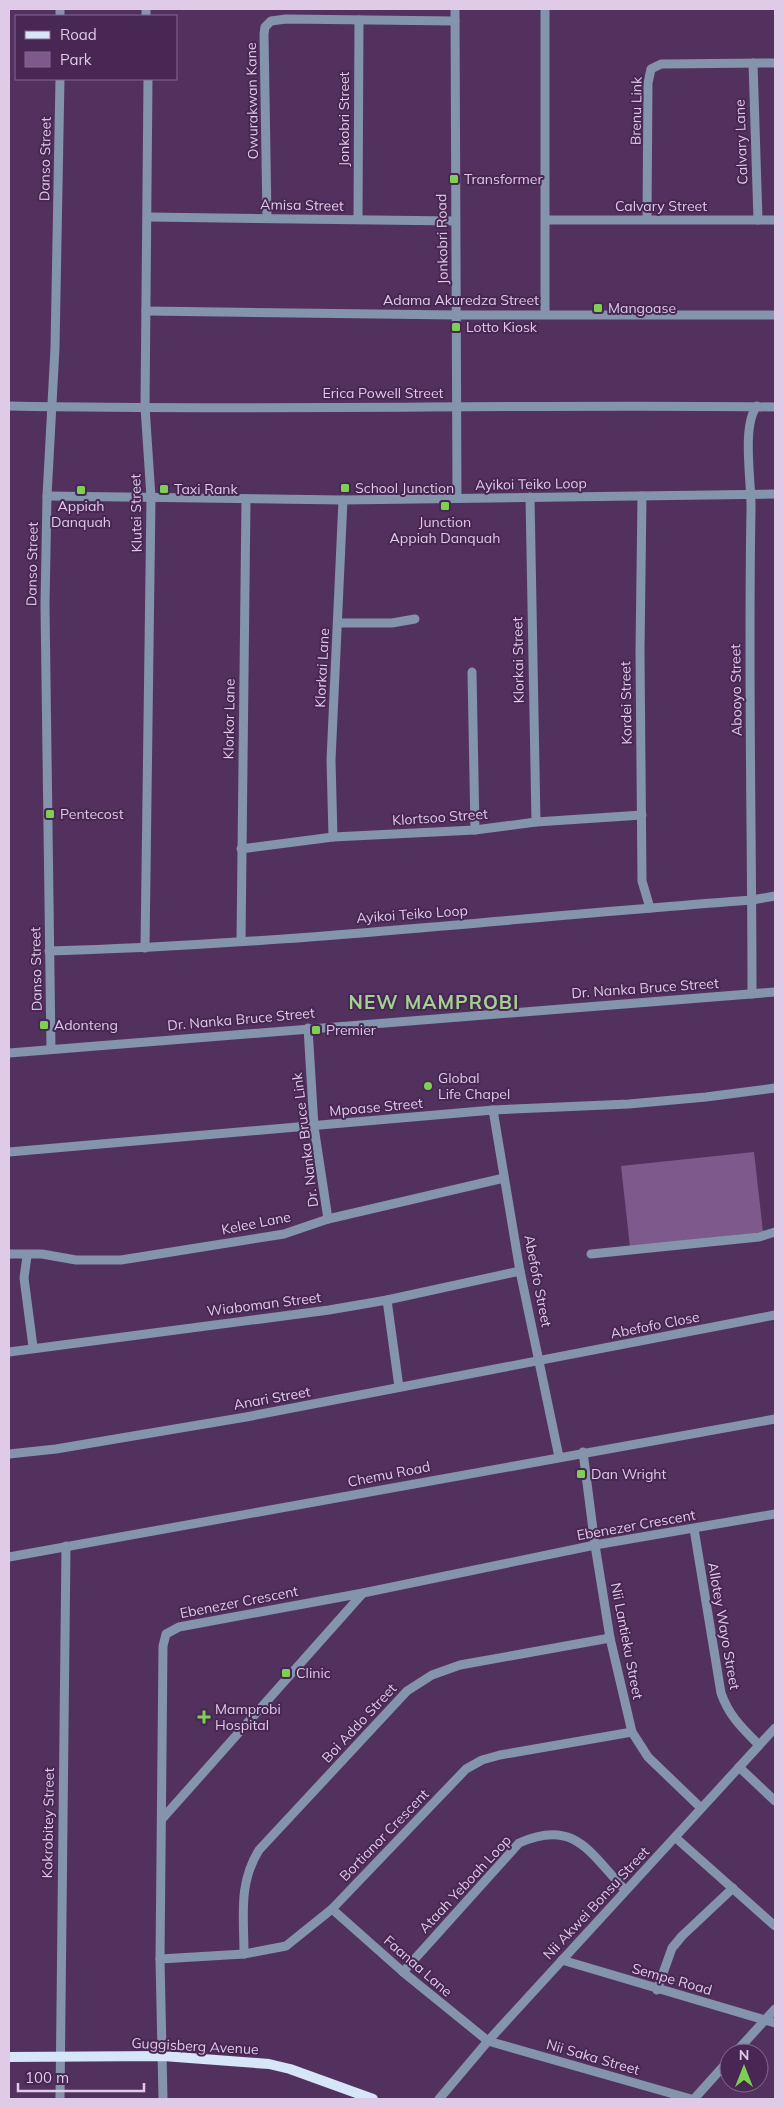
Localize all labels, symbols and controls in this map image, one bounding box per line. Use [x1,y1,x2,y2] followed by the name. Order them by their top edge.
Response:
[15,15,178,80] legend
[60,25,97,44] text: Road
[242,42,262,160] street label: Owurakwan Kane
[60,50,92,69] text: Park
[335,71,353,167] street label: Jonkobri Street
[626,76,646,145] street label: Brenu Link
[731,99,751,185] street label: Calvary Lane
[35,117,55,201] street label: Danso Street
[464,170,543,188] place label: Transformer
[448,173,460,185] marker: Transformer
[432,194,452,284] street label: Jonkobri Road
[260,195,344,215] street label: Amisa Street
[615,197,707,215] street label: Calvary Street
[383,291,539,309] street label: Adama Akuredza Street
[608,299,676,317] place label: Mangoase
[592,302,604,314] marker: Mangoase
[466,318,538,336] place label: Lotto Kiosk
[450,321,462,333] marker: Lotto Kiosk
[323,384,444,402] street label: Erica Powell Street
[126,474,146,552] street label: Klutei Street
[475,474,587,494] street label: Ayikoi Teiko Loop
[355,479,454,497] place label: School Junction
[174,480,239,498] place label: Taxi Rank
[339,482,351,494] marker: School Junction
[158,483,170,495] marker: Taxi Rank
[75,484,87,496] marker: Appiah Danquah
[51,497,111,531] place label: Appiah Danquah
[439,500,451,512] marker: Junction Appiah Danquah
[390,513,500,547] place label: Junction Appiah Danquah
[22,522,42,606] street label: Danso Street
[508,616,528,703] street label: Klorkai Street
[311,628,333,708] street label: Klorkai Lane
[726,644,746,736] street label: Abooyo Street
[616,661,636,745] street label: Kordei Street
[219,678,239,760] street label: Klorkor Lane
[60,805,124,823] place label: Pentecost
[392,805,489,829] street label: Klortsoo Street
[44,808,56,820] marker: Pentecost
[356,901,468,927] street label: Ayikoi Teiko Loop
[26,927,46,1011] street label: Danso Street
[571,974,719,1002] street label: Dr. Nanka Bruce Street
[349,990,519,1014] district label: NEW MAMPROBI
[167,1004,316,1034] street label: Dr. Nanka Bruce Street
[54,1016,118,1034] place label: Adonteng
[38,1019,50,1031] marker: Adonteng
[326,1021,377,1039] place label: Premier
[310,1024,322,1036] marker: Premier
[438,1069,510,1103] place label: Global Life Chapel
[288,1071,322,1208] street label: Dr. Nanka Bruce Link
[422,1080,434,1092] marker: Global Life Chapel
[329,1094,424,1120] street label: Mpoase Street
[220,1207,292,1239] street label: Kelee Lane
[520,1233,556,1329] street label: Abefofo Street
[206,1288,322,1320] street label: Wiaboman Street
[609,1308,701,1342] street label: Abefofo Close
[232,1382,312,1414] street label: Anari Street
[346,1457,432,1491] street label: Chemu Road
[591,1465,667,1483] place label: Dan Wright
[575,1468,587,1480] marker: Dan Wright
[575,1506,697,1544] street label: Ebenezer Crescent
[704,1561,744,1691] street label: Allotey Wayo Street
[607,1581,647,1701] street label: Nii Lantieku Street
[178,1582,300,1622] street label: Ebenezer Crescent
[296,1664,331,1682] place label: Clinic
[280,1667,292,1679] marker: Clinic
[318,1680,400,1766] street label: Boi Addo Street
[215,1700,281,1734] place label: Mamprobi Hospital
[197,1710,211,1724] marker: Mamprobi Hospital
[38,1767,58,1879] street label: Kokrobitey Street
[335,1785,433,1885] street label: Bortianor Crescent
[415,1831,515,1937] street label: Ataah Yeboah Loop
[539,1843,653,1963] street label: Nii Akwei Bonsu Street
[380,1931,456,2001] street label: Faanaa Lane
[630,1959,714,1999] street label: Sempe Road
[131,2034,259,2058] street label: Guggisberg Avenue
[544,2035,642,2079] street label: Nii Saka Street
[719,2043,769,2093] north arrow
[739,2046,749,2064] text: N
[18,2060,144,2092] scale bar
[25,2068,69,2087] text: 100 m

